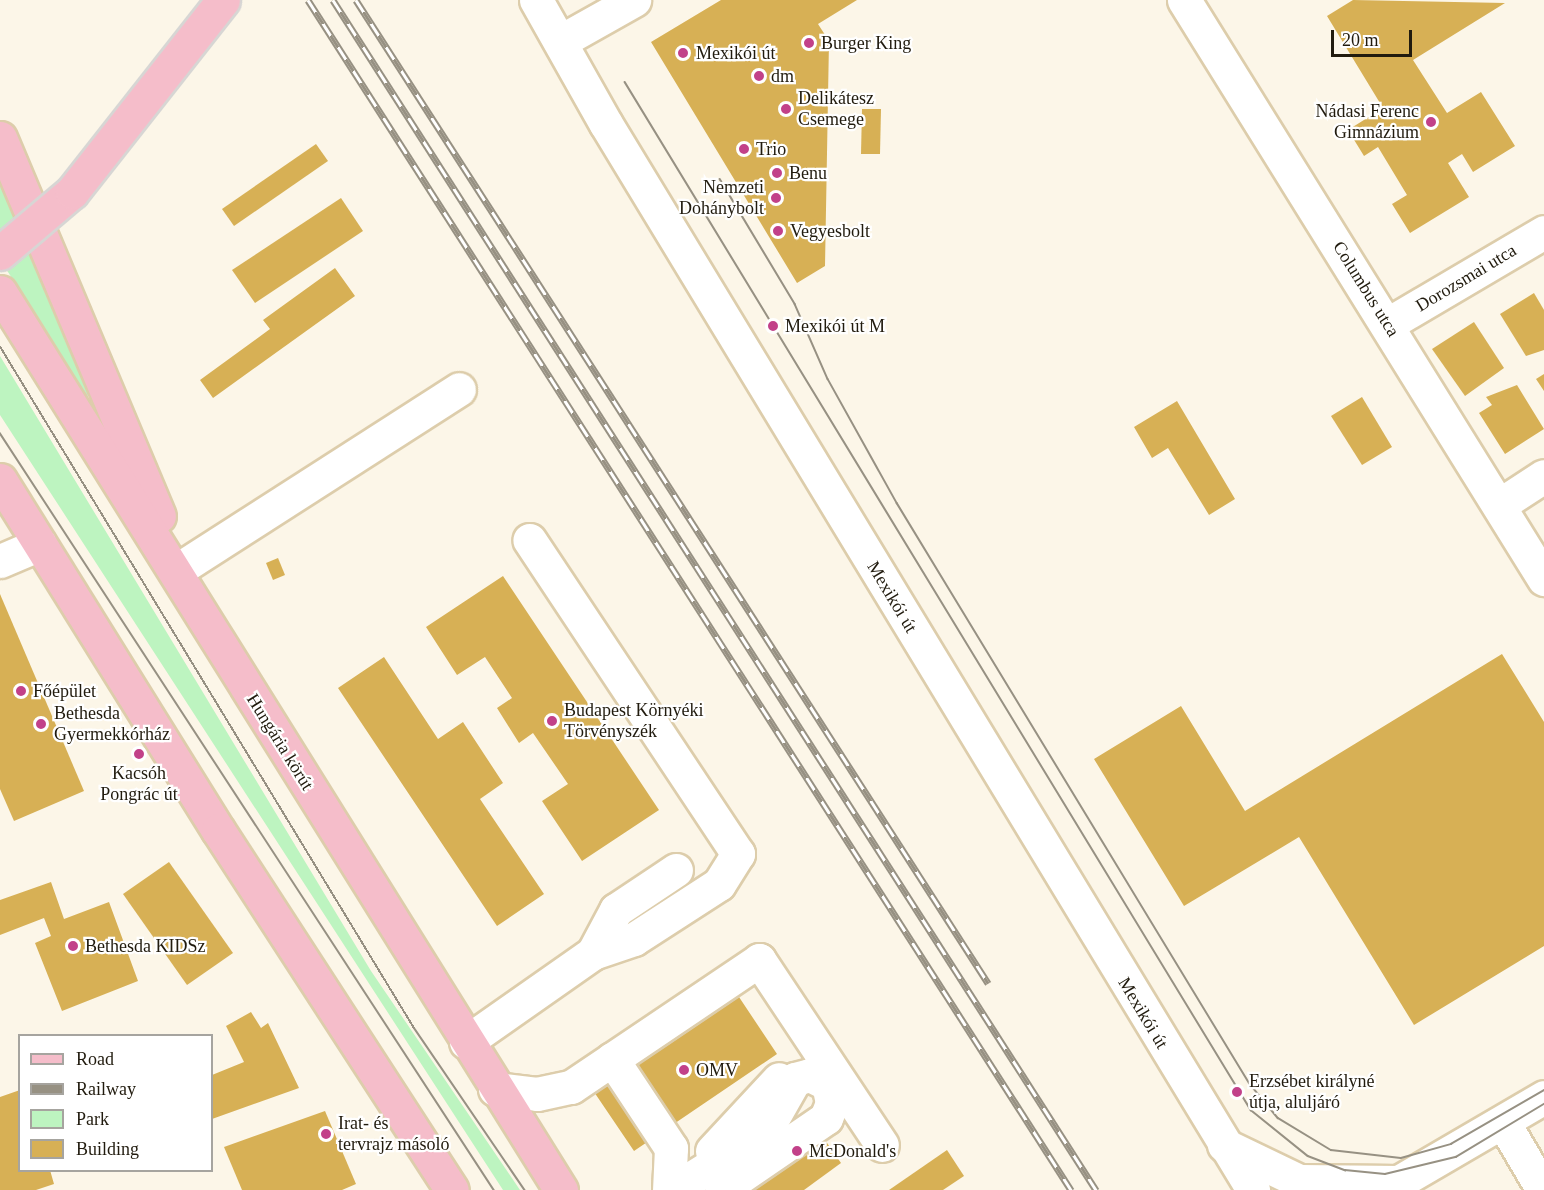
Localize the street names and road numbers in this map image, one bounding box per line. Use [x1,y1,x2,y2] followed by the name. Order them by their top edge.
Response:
[1328,237,1404,341] street label: Columbus utca
[1412,240,1520,316] street label: Dorozsmai utca
[862,557,922,637] street label: Mexikói út
[242,690,318,794] street label: Hungária körút
[1113,973,1173,1053] street label: Mexikói út

